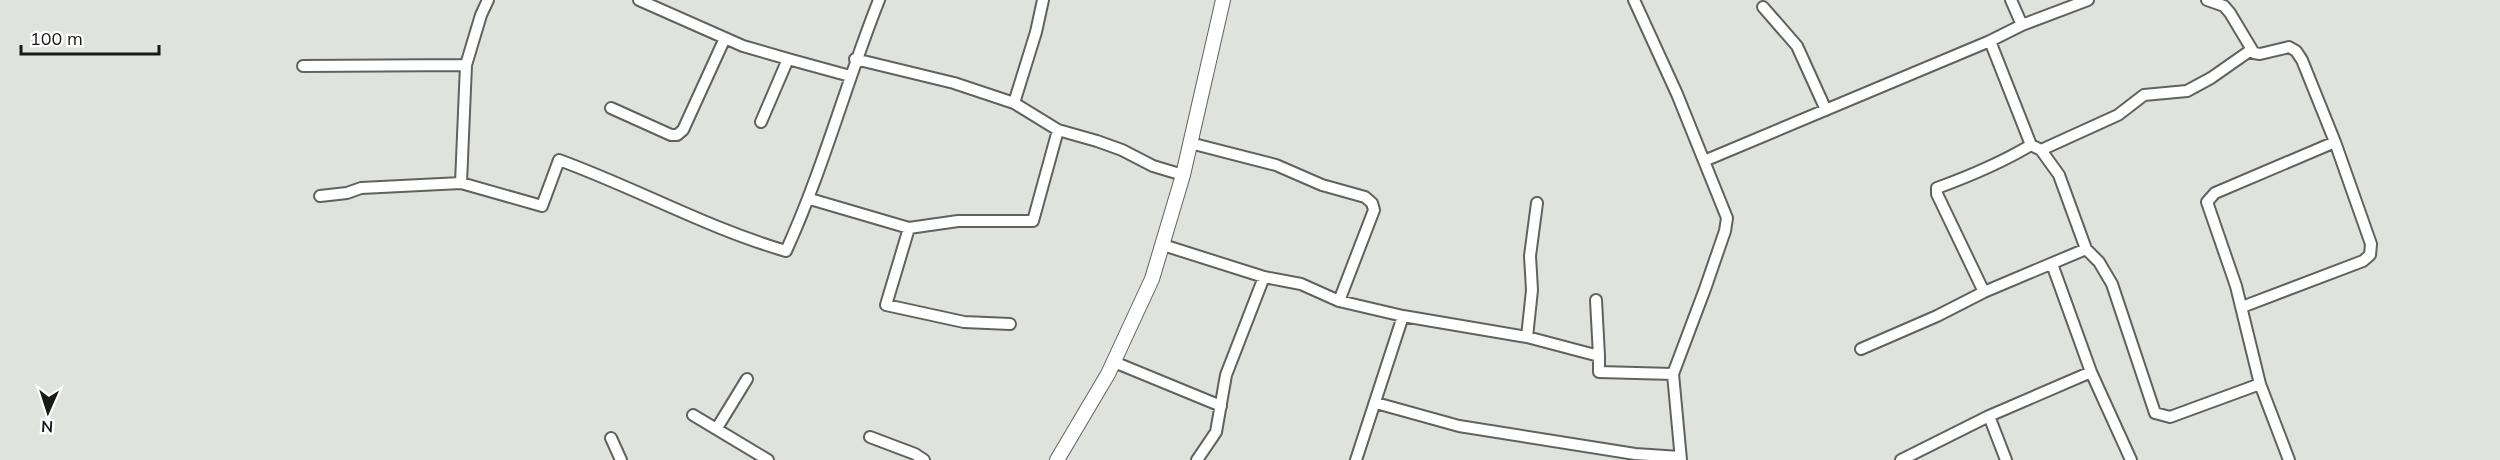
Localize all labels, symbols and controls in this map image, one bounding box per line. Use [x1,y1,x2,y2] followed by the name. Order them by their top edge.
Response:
[21,18,159,56] scale bar
[30,27,83,50] text: 100 m
[18,382,78,442] north arrow
[41,417,54,437] text: N

